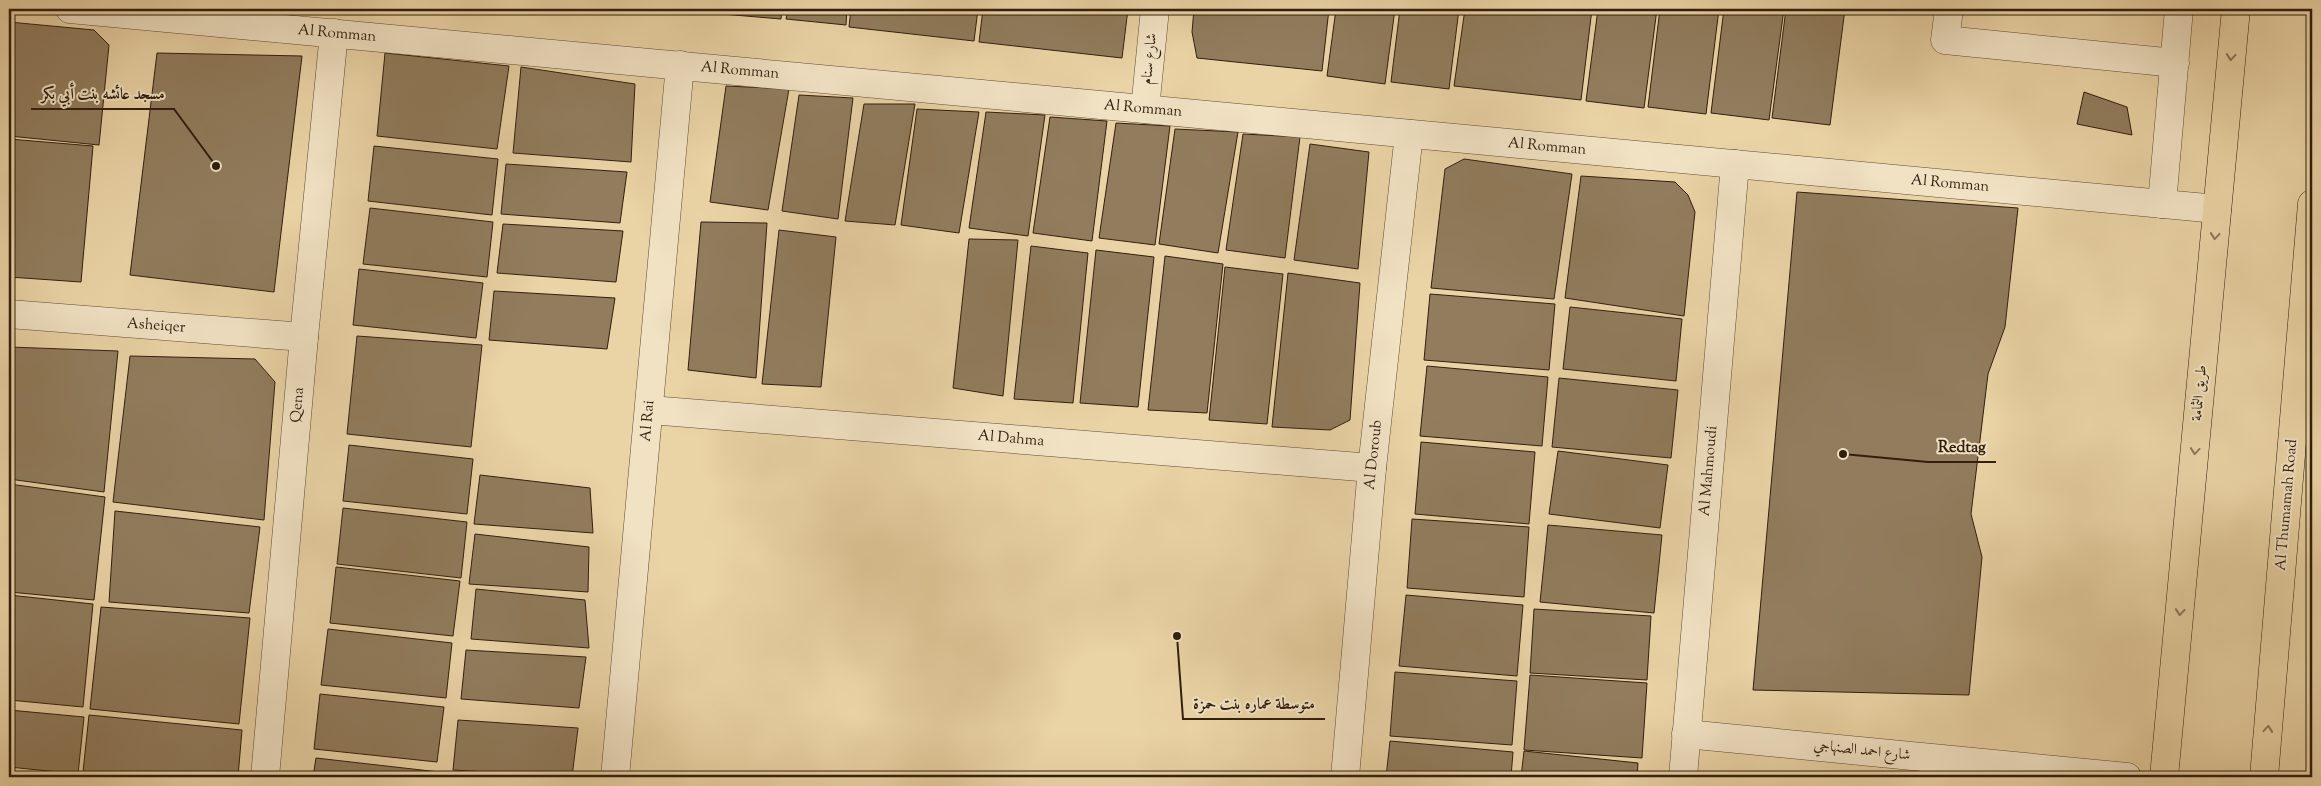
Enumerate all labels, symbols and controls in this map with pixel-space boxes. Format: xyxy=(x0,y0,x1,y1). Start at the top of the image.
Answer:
street label: Al Romman xyxy=(297,20,377,48)
street label: شارع سنام xyxy=(1137,32,1164,86)
one-way arrow xyxy=(2226,54,2237,62)
street label: Al Romman xyxy=(700,57,780,85)
callout: مسجد عائشه بنت أبي بكر xyxy=(31,78,174,109)
text: مسجد عائشه بنت أبي بكر xyxy=(39,82,165,107)
street label: Al Romman xyxy=(1103,95,1183,123)
street label: Al Romman xyxy=(1507,133,1587,161)
street label: Al Romman xyxy=(1910,170,1990,198)
one-way arrow xyxy=(2209,233,2220,241)
street label: Asheiqer xyxy=(126,313,186,339)
street label: طريق الثمامة xyxy=(2187,364,2213,422)
street label: Qena xyxy=(286,386,310,424)
street label: Al Rai xyxy=(636,399,660,443)
street label: Al Doroub xyxy=(1360,419,1388,491)
street label: Al Mahmoudi xyxy=(1695,425,1723,517)
street label: Al Dahma xyxy=(977,426,1045,452)
callout: Redtag xyxy=(1928,431,1996,462)
text: Redtag xyxy=(1938,437,1986,460)
street label: Al Thumamah Road xyxy=(2271,438,2303,572)
one-way arrow xyxy=(2190,447,2201,455)
one-way arrow xyxy=(2175,609,2186,617)
callout: متوسطة عماره بنت حمزة xyxy=(1183,688,1325,719)
text: متوسطة عماره بنت حمزة xyxy=(1193,694,1315,717)
one-way arrow xyxy=(2262,724,2273,732)
street label: شارع احمد الصنهاجي xyxy=(1813,735,1911,768)

